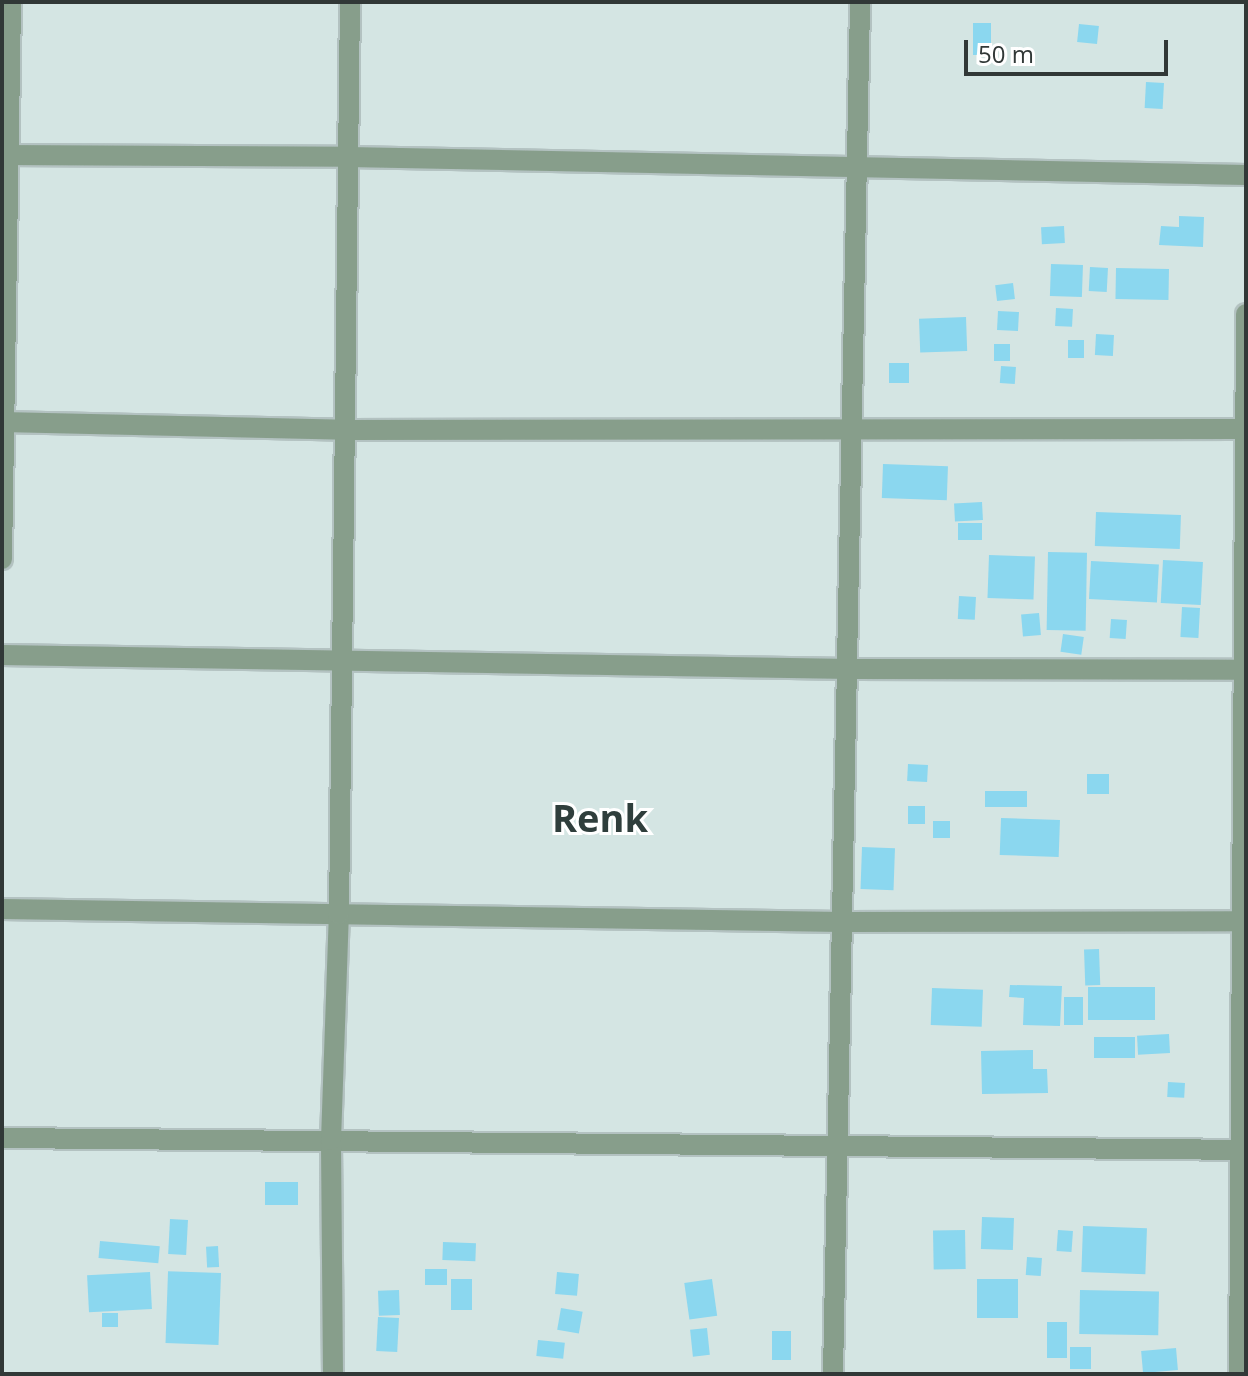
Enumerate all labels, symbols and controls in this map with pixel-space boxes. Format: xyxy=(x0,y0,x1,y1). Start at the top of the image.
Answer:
scale bar xyxy=(968,24,1172,74)
text: 50 m xyxy=(978,37,1034,70)
district label: Renk xyxy=(552,795,648,841)

